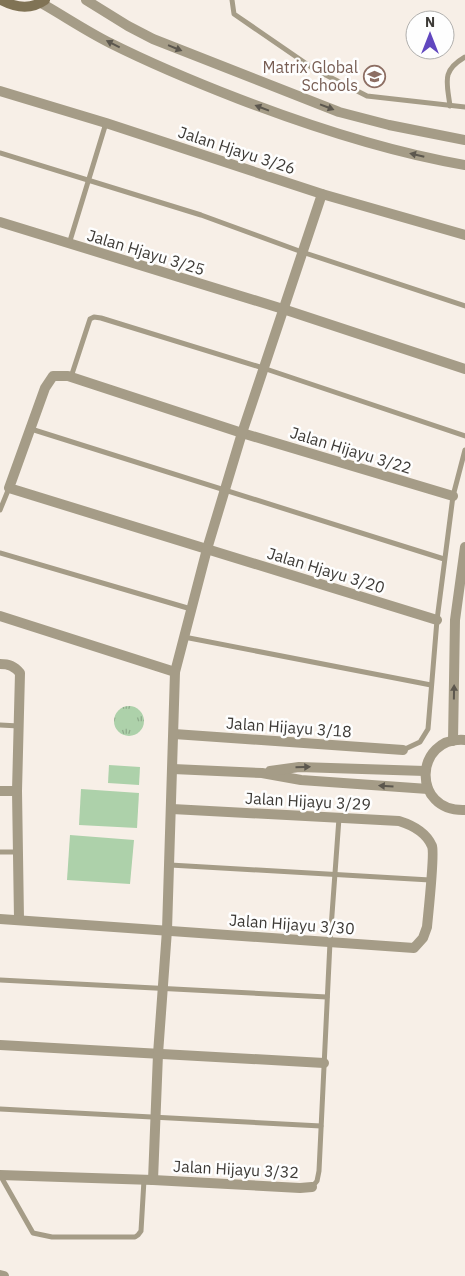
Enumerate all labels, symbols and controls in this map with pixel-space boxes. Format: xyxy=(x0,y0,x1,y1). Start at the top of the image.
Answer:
north arrow xyxy=(405,10,455,60)
text: N xyxy=(425,13,435,31)
one-way arrow xyxy=(105,40,120,48)
one-way arrow xyxy=(168,45,182,53)
place label: Matrix Global Schools xyxy=(262,57,358,95)
school or university icon: Matrix Global Schools xyxy=(362,64,386,88)
one-way arrow xyxy=(255,103,269,111)
one-way arrow xyxy=(319,104,334,111)
street label: Jalan Hjayu 3/26 xyxy=(176,122,298,178)
one-way arrow xyxy=(410,151,425,159)
street label: Jalan Hjayu 3/25 xyxy=(85,225,207,279)
street label: Jalan Hijayu 3/22 xyxy=(288,422,414,478)
street label: Jalan Hjayu 3/20 xyxy=(265,543,387,597)
one-way arrow xyxy=(450,684,458,700)
street label: Jalan Hijayu 3/18 xyxy=(225,713,353,741)
one-way arrow xyxy=(295,763,311,771)
one-way arrow xyxy=(378,782,394,790)
street label: Jalan Hijayu 3/29 xyxy=(245,788,371,814)
street label: Jalan Hijayu 3/30 xyxy=(228,910,356,938)
street label: Jalan Hijayu 3/32 xyxy=(173,1156,299,1182)

